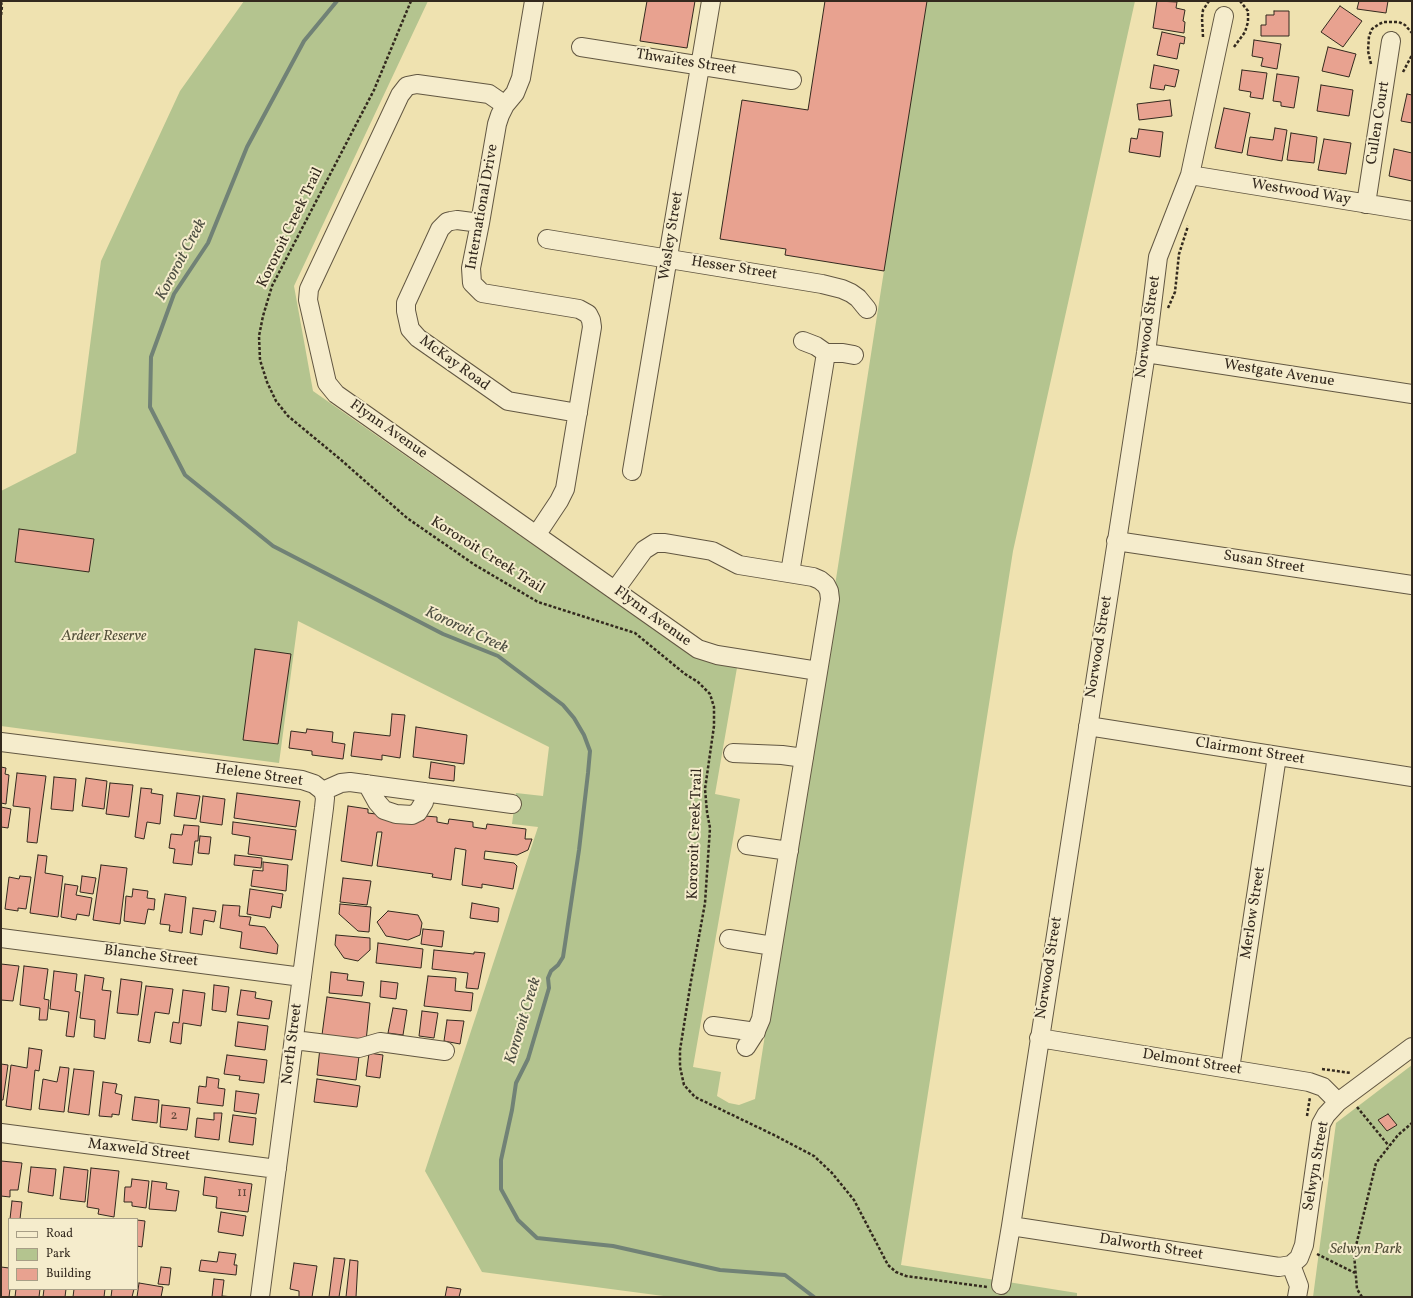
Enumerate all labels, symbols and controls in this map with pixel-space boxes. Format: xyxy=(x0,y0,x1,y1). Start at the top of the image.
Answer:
street label: Thwaites Street xyxy=(635,46,737,80)
street label: Cullen Court xyxy=(1364,80,1394,166)
street label: International Drive xyxy=(463,143,503,271)
street label: Kororoit Creek Trail xyxy=(254,165,328,291)
street label: Westwood Way xyxy=(1250,176,1352,210)
street label: Wasley Street xyxy=(656,190,688,282)
water label: Kororoit Creek xyxy=(153,216,211,304)
street label: Hesser Street xyxy=(690,253,778,285)
street label: Norwood Street xyxy=(1133,274,1165,380)
street label: McKay Road xyxy=(415,332,493,396)
street label: Westgate Avenue xyxy=(1222,356,1336,392)
street label: Flynn Avenue xyxy=(346,397,430,463)
street label: Kororoit Creek Trail xyxy=(427,514,547,598)
street label: Susan Street xyxy=(1222,548,1306,578)
street label: Flynn Avenue xyxy=(610,583,694,651)
street label: Norwood Street xyxy=(1083,594,1117,700)
water label: Kororoit Creek xyxy=(421,603,511,659)
park label: Ardeer Reserve xyxy=(61,628,147,646)
street label: Clairmont Street xyxy=(1194,734,1306,770)
street label: Helene Street xyxy=(214,761,304,791)
street label: Kororoit Creek Trail xyxy=(685,768,707,900)
street label: Merlow Street xyxy=(1238,866,1270,960)
street label: Norwood Street xyxy=(1033,915,1067,1021)
street label: Blanche Street xyxy=(103,942,199,972)
water label: Kororoit Creek xyxy=(502,975,546,1067)
street label: North Street xyxy=(279,1002,307,1086)
street label: Delmont Street xyxy=(1141,1046,1243,1080)
house number: 2 xyxy=(171,1109,177,1125)
street label: Selwyn Street xyxy=(1300,1120,1334,1212)
street label: Maxweld Street xyxy=(87,1136,191,1166)
house number: 11 xyxy=(237,1186,247,1202)
legend xyxy=(8,1218,138,1290)
text: Road xyxy=(46,1226,73,1242)
street label: Dalworth Street xyxy=(1098,1231,1204,1265)
park label: Selwyn Park xyxy=(1330,1241,1402,1259)
text: Park xyxy=(46,1246,71,1262)
text: Building xyxy=(46,1266,91,1282)

